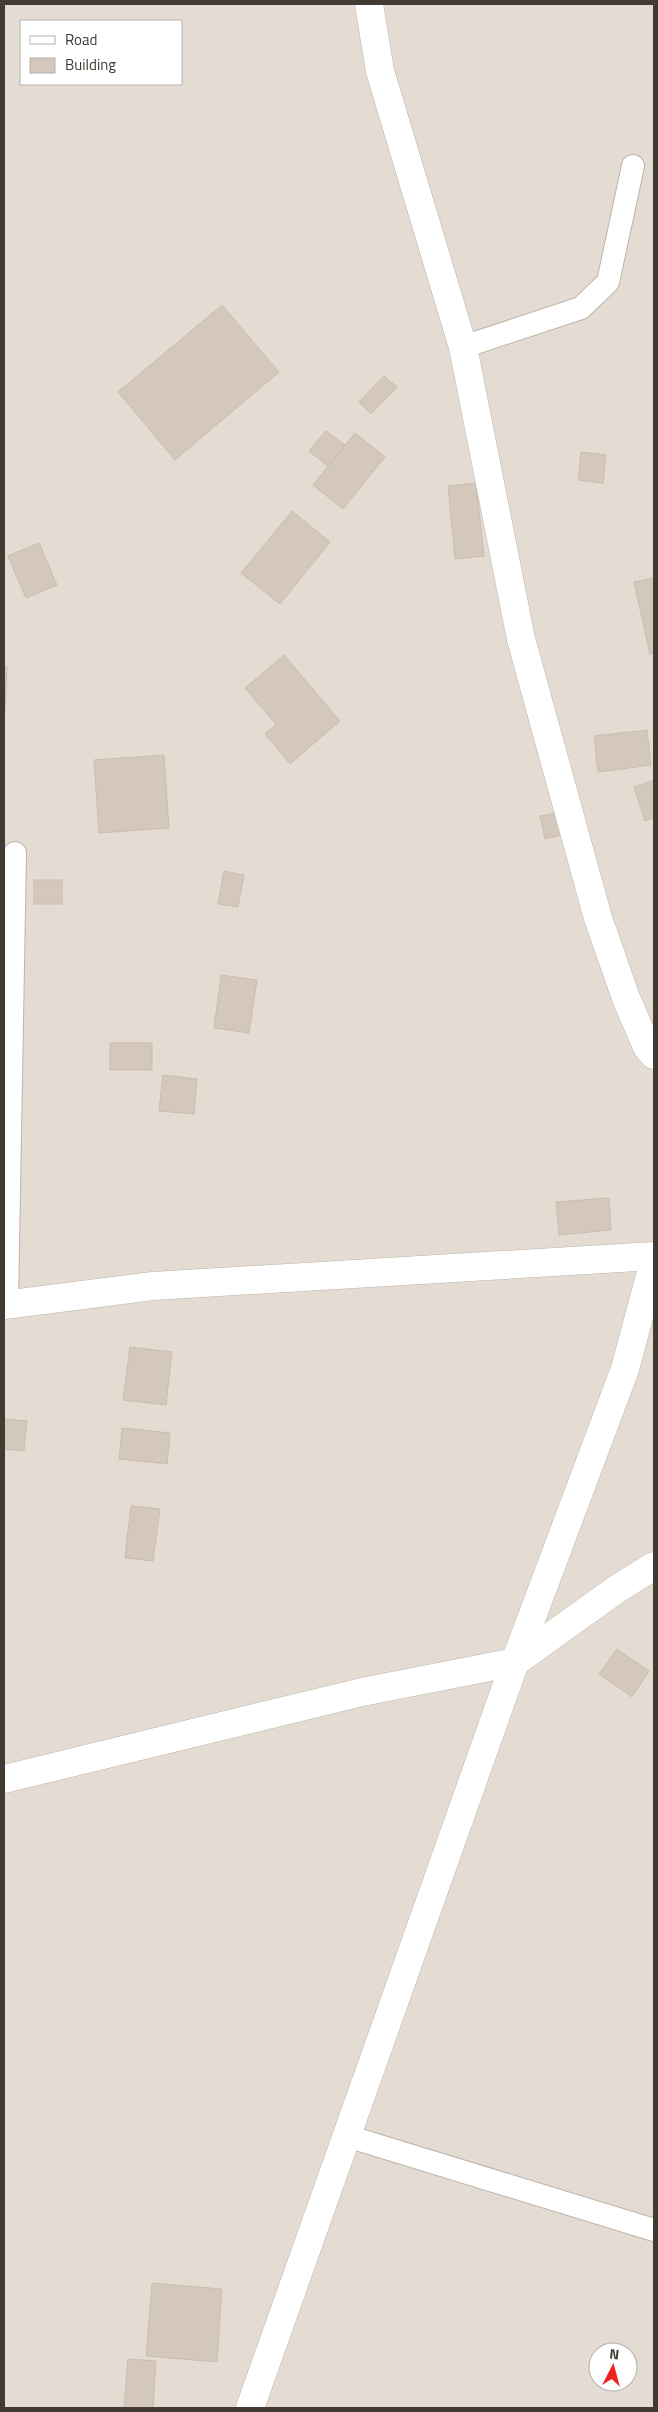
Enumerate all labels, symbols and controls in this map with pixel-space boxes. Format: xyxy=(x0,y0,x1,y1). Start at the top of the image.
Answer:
legend xyxy=(20,20,182,85)
text: Road xyxy=(65,28,97,51)
text: Building xyxy=(65,53,116,76)
north arrow xyxy=(588,2342,638,2392)
text: N xyxy=(608,2343,620,2365)

